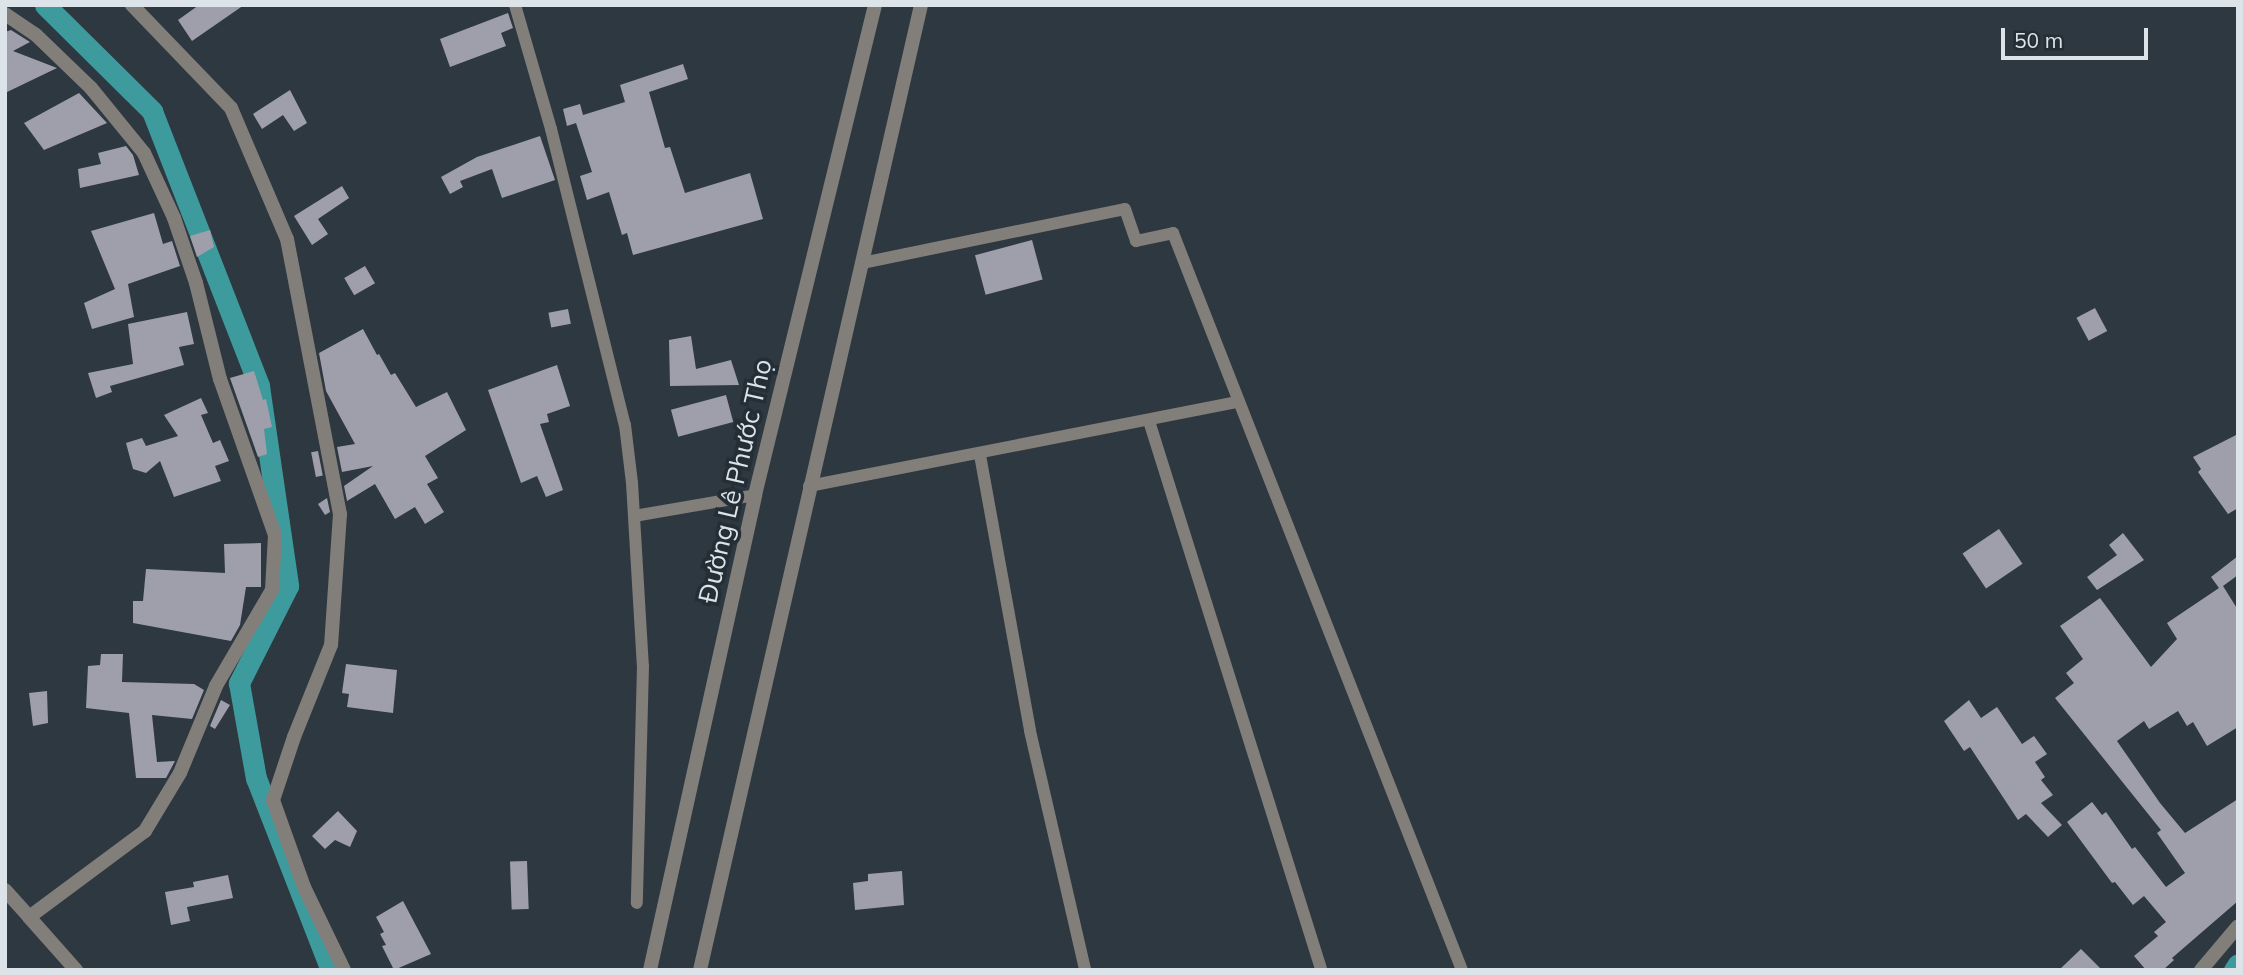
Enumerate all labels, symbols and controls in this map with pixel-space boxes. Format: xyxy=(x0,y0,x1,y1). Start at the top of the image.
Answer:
scale bar xyxy=(2005,14,2152,58)
text: 50 m xyxy=(2014,27,2063,53)
street label: Đường Lê Phước Thọ xyxy=(692,356,778,606)

